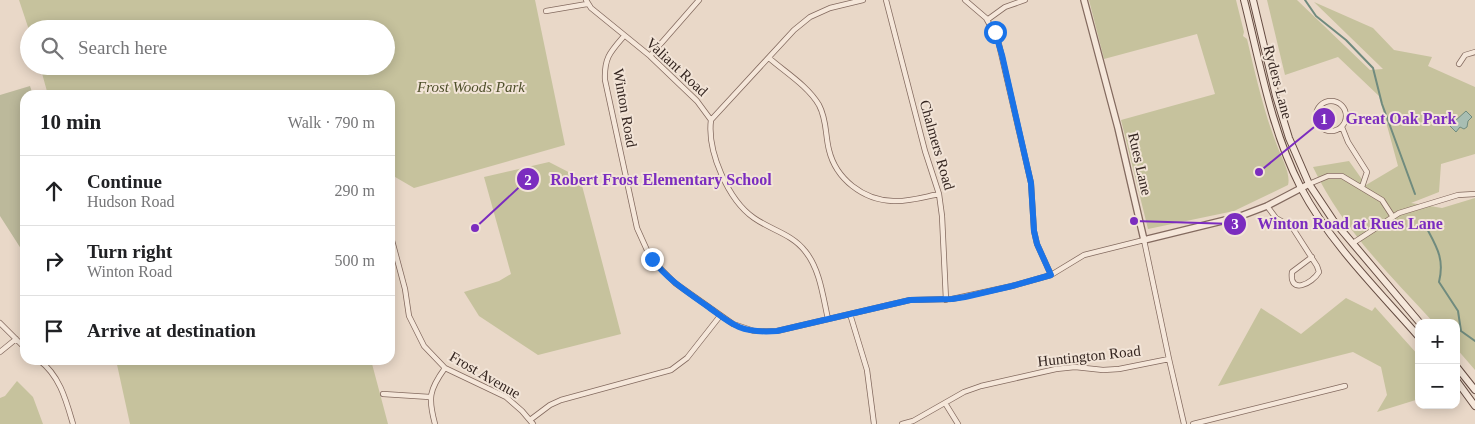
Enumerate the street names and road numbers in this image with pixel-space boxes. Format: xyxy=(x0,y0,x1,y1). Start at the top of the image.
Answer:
street label: Valiant Road xyxy=(643,35,711,100)
street label: Ryders Lane xyxy=(1260,43,1296,121)
street label: Winton Road xyxy=(610,67,640,149)
street label: Chalmers Road xyxy=(917,98,958,192)
street label: Rues Lane xyxy=(1125,131,1155,197)
street label: Huntington Road xyxy=(1037,343,1142,369)
street label: Frost Avenue xyxy=(447,348,524,402)

